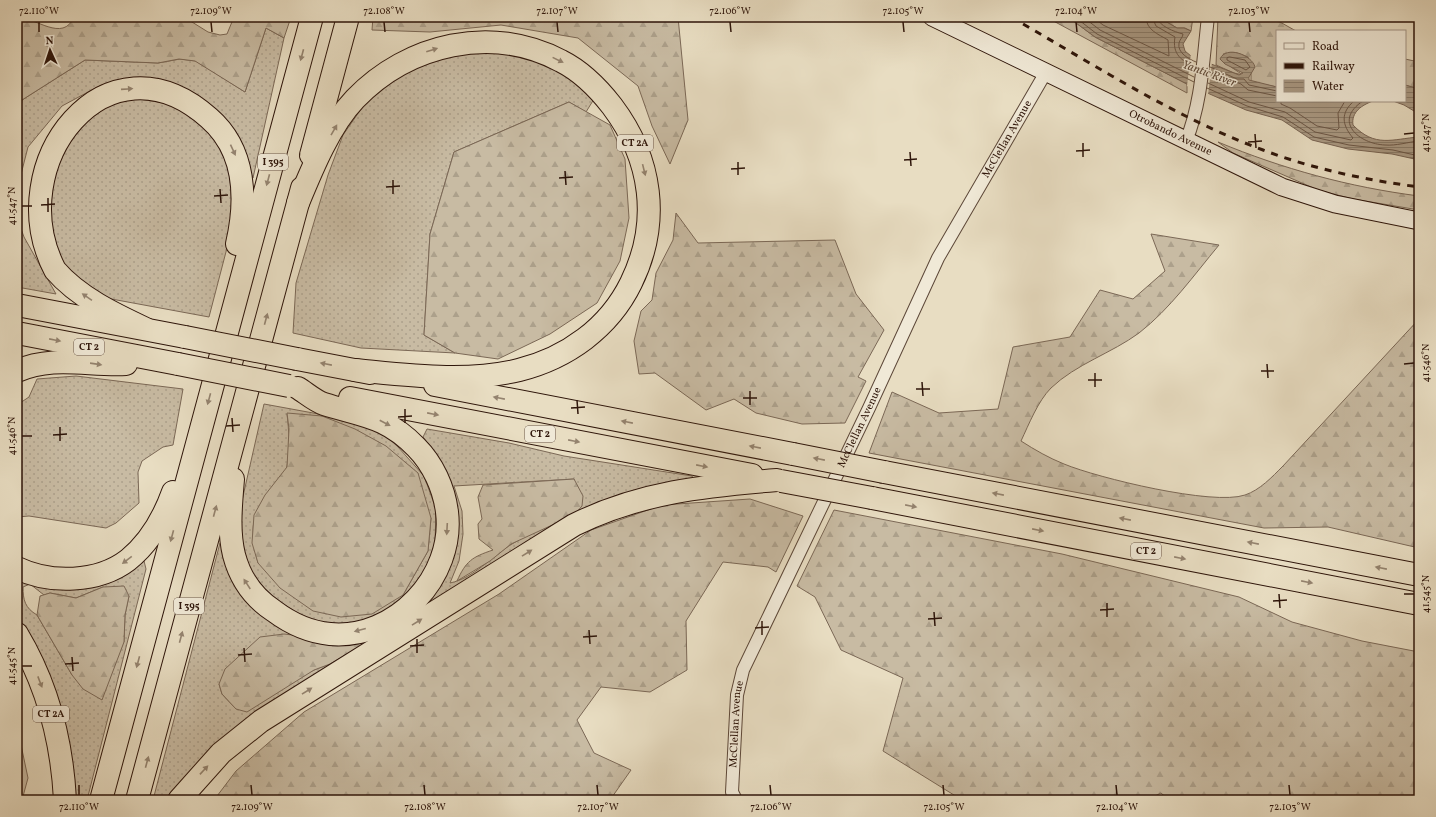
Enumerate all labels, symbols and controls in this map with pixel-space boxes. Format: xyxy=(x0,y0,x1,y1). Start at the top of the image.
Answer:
text: 72.110°W xyxy=(19,4,59,18)
text: 72.109°W xyxy=(190,4,232,18)
text: 72.108°W xyxy=(363,4,405,18)
text: 72.107°W xyxy=(536,4,578,18)
text: 72.106°W xyxy=(709,4,751,18)
text: 72.105°W xyxy=(882,4,924,18)
text: 72.104°W xyxy=(1055,4,1097,18)
text: 72.103°W xyxy=(1228,4,1270,18)
north arrow xyxy=(30,30,70,70)
legend xyxy=(1276,30,1406,102)
text: N xyxy=(45,34,54,49)
text: Road xyxy=(1312,39,1339,55)
one-way arrow xyxy=(426,47,438,53)
one-way arrow xyxy=(299,49,305,61)
one-way arrow xyxy=(552,57,564,63)
water label: Yantic River xyxy=(1180,57,1239,91)
text: Railway xyxy=(1312,59,1355,75)
text: Water xyxy=(1312,79,1344,95)
one-way arrow xyxy=(121,86,133,93)
street label: McClellan Avenue xyxy=(979,98,1035,181)
street label: Otrobando Avenue xyxy=(1126,106,1214,159)
text: 41.547°N xyxy=(1419,113,1433,152)
one-way arrow xyxy=(330,124,337,136)
road number: CT 2A xyxy=(617,135,653,151)
one-way arrow xyxy=(230,145,236,156)
road number: I 395 xyxy=(258,154,288,170)
one-way arrow xyxy=(642,164,648,176)
one-way arrow xyxy=(265,174,271,186)
text: 41.547°N xyxy=(5,186,19,225)
one-way arrow xyxy=(82,293,92,301)
one-way arrow xyxy=(263,313,269,325)
one-way arrow xyxy=(49,338,61,344)
road number: CT 2 xyxy=(74,339,104,355)
text: 41.546°N xyxy=(1419,343,1433,382)
one-way arrow xyxy=(90,361,102,367)
one-way arrow xyxy=(319,361,332,367)
street label: McClellan Avenue xyxy=(834,385,885,470)
one-way arrow xyxy=(206,393,212,405)
one-way arrow xyxy=(493,394,505,400)
one-way arrow xyxy=(427,411,439,417)
text: 41.546°N xyxy=(5,416,19,455)
one-way arrow xyxy=(621,419,633,425)
one-way arrow xyxy=(379,420,391,427)
road number: CT 2 xyxy=(525,426,555,442)
one-way arrow xyxy=(568,438,580,444)
one-way arrow xyxy=(749,444,761,450)
one-way arrow xyxy=(812,456,825,462)
one-way arrow xyxy=(696,463,708,469)
one-way arrow xyxy=(992,491,1004,497)
one-way arrow xyxy=(904,503,917,509)
one-way arrow xyxy=(212,505,218,518)
one-way arrow xyxy=(1119,515,1132,521)
one-way arrow xyxy=(444,523,451,536)
one-way arrow xyxy=(1032,528,1044,534)
one-way arrow xyxy=(169,530,175,543)
one-way arrow xyxy=(1247,540,1259,546)
road number: CT 2 xyxy=(1131,543,1161,559)
one-way arrow xyxy=(522,549,532,557)
one-way arrow xyxy=(1173,555,1186,561)
one-way arrow xyxy=(121,556,132,564)
one-way arrow xyxy=(1375,565,1387,571)
text: 41.545°N xyxy=(1419,574,1433,613)
one-way arrow xyxy=(243,578,251,589)
one-way arrow xyxy=(1301,580,1313,586)
road number: I 395 xyxy=(174,598,204,614)
one-way arrow xyxy=(412,618,422,626)
one-way arrow xyxy=(353,628,366,634)
one-way arrow xyxy=(178,631,184,643)
text: 41.545°N xyxy=(5,646,19,685)
one-way arrow xyxy=(135,656,141,668)
one-way arrow xyxy=(38,676,44,688)
street label: McClellan Avenue xyxy=(726,679,748,768)
one-way arrow xyxy=(302,687,312,695)
road number: CT 2A xyxy=(33,706,69,722)
one-way arrow xyxy=(144,756,150,768)
one-way arrow xyxy=(199,766,208,775)
text: 72.110°W xyxy=(59,800,99,814)
text: 72.109°W xyxy=(231,800,273,814)
text: 72.108°W xyxy=(404,800,446,814)
text: 72.107°W xyxy=(577,800,619,814)
text: 72.106°W xyxy=(750,800,792,814)
text: 72.105°W xyxy=(923,800,965,814)
text: 72.104°W xyxy=(1096,800,1138,814)
text: 72.103°W xyxy=(1269,800,1311,814)

